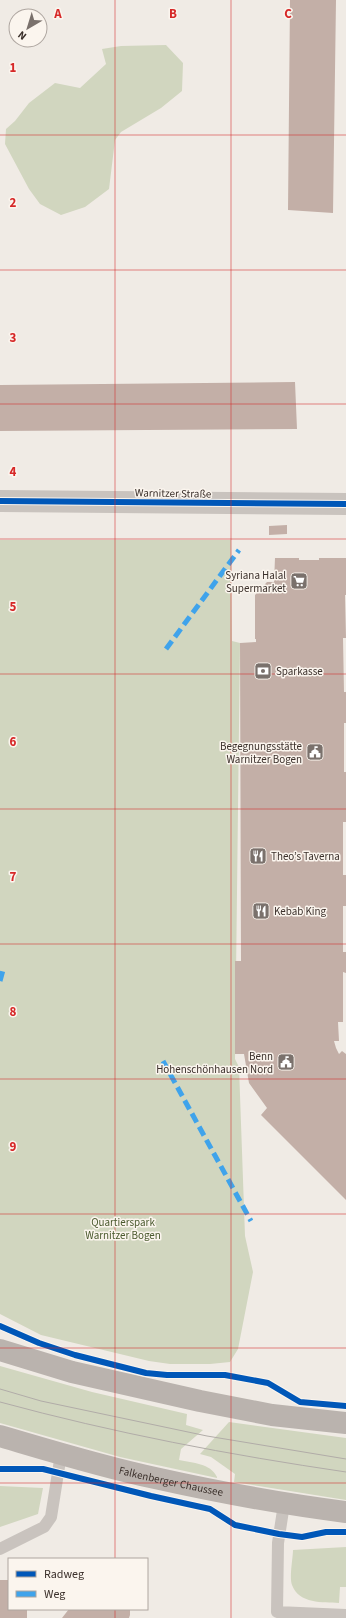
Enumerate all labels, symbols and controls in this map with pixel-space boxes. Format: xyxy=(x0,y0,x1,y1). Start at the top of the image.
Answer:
text: A xyxy=(53,5,62,23)
text: B xyxy=(169,5,177,23)
text: C xyxy=(284,5,292,23)
north arrow xyxy=(8,8,48,48)
text: N xyxy=(15,27,30,44)
text: 1 xyxy=(10,59,17,77)
text: 2 xyxy=(10,194,17,212)
text: 3 xyxy=(10,329,17,347)
text: 4 xyxy=(10,463,17,481)
street label: Warnitzer Straße xyxy=(135,485,212,502)
place label: Syriana Halal Supermarket xyxy=(225,568,286,596)
supermarket icon: Syriana Halal Supermarket xyxy=(289,571,309,591)
text: 5 xyxy=(10,598,17,616)
bank icon: Sparkasse xyxy=(253,661,273,681)
place label: Sparkasse xyxy=(276,664,323,679)
text: 6 xyxy=(10,733,17,751)
place label: Begegnungsstätte Warnitzer Bogen xyxy=(220,739,303,767)
public building icon: Begegnungsstätte Warnitzer Bogen xyxy=(305,742,325,762)
restaurant icon: Theo’s Taverna xyxy=(248,846,268,866)
place label: Theo’s Taverna xyxy=(271,849,340,864)
text: 7 xyxy=(10,868,17,886)
restaurant icon: Kebab King xyxy=(251,901,271,921)
place label: Kebab King xyxy=(274,904,327,919)
text: 8 xyxy=(10,1003,17,1021)
place label: Benn Hohenschönhausen Nord xyxy=(156,1049,273,1077)
public building icon: Benn Hohenschönhausen Nord xyxy=(276,1052,296,1072)
text: 9 xyxy=(10,1138,17,1156)
park label: Quartierspark Warnitzer Bogen xyxy=(85,1215,161,1243)
street label: Falkenberger Chaussee xyxy=(117,1463,225,1500)
legend xyxy=(8,1558,148,1610)
text: Radweg xyxy=(44,1566,84,1583)
text: Weg xyxy=(44,1586,65,1603)

